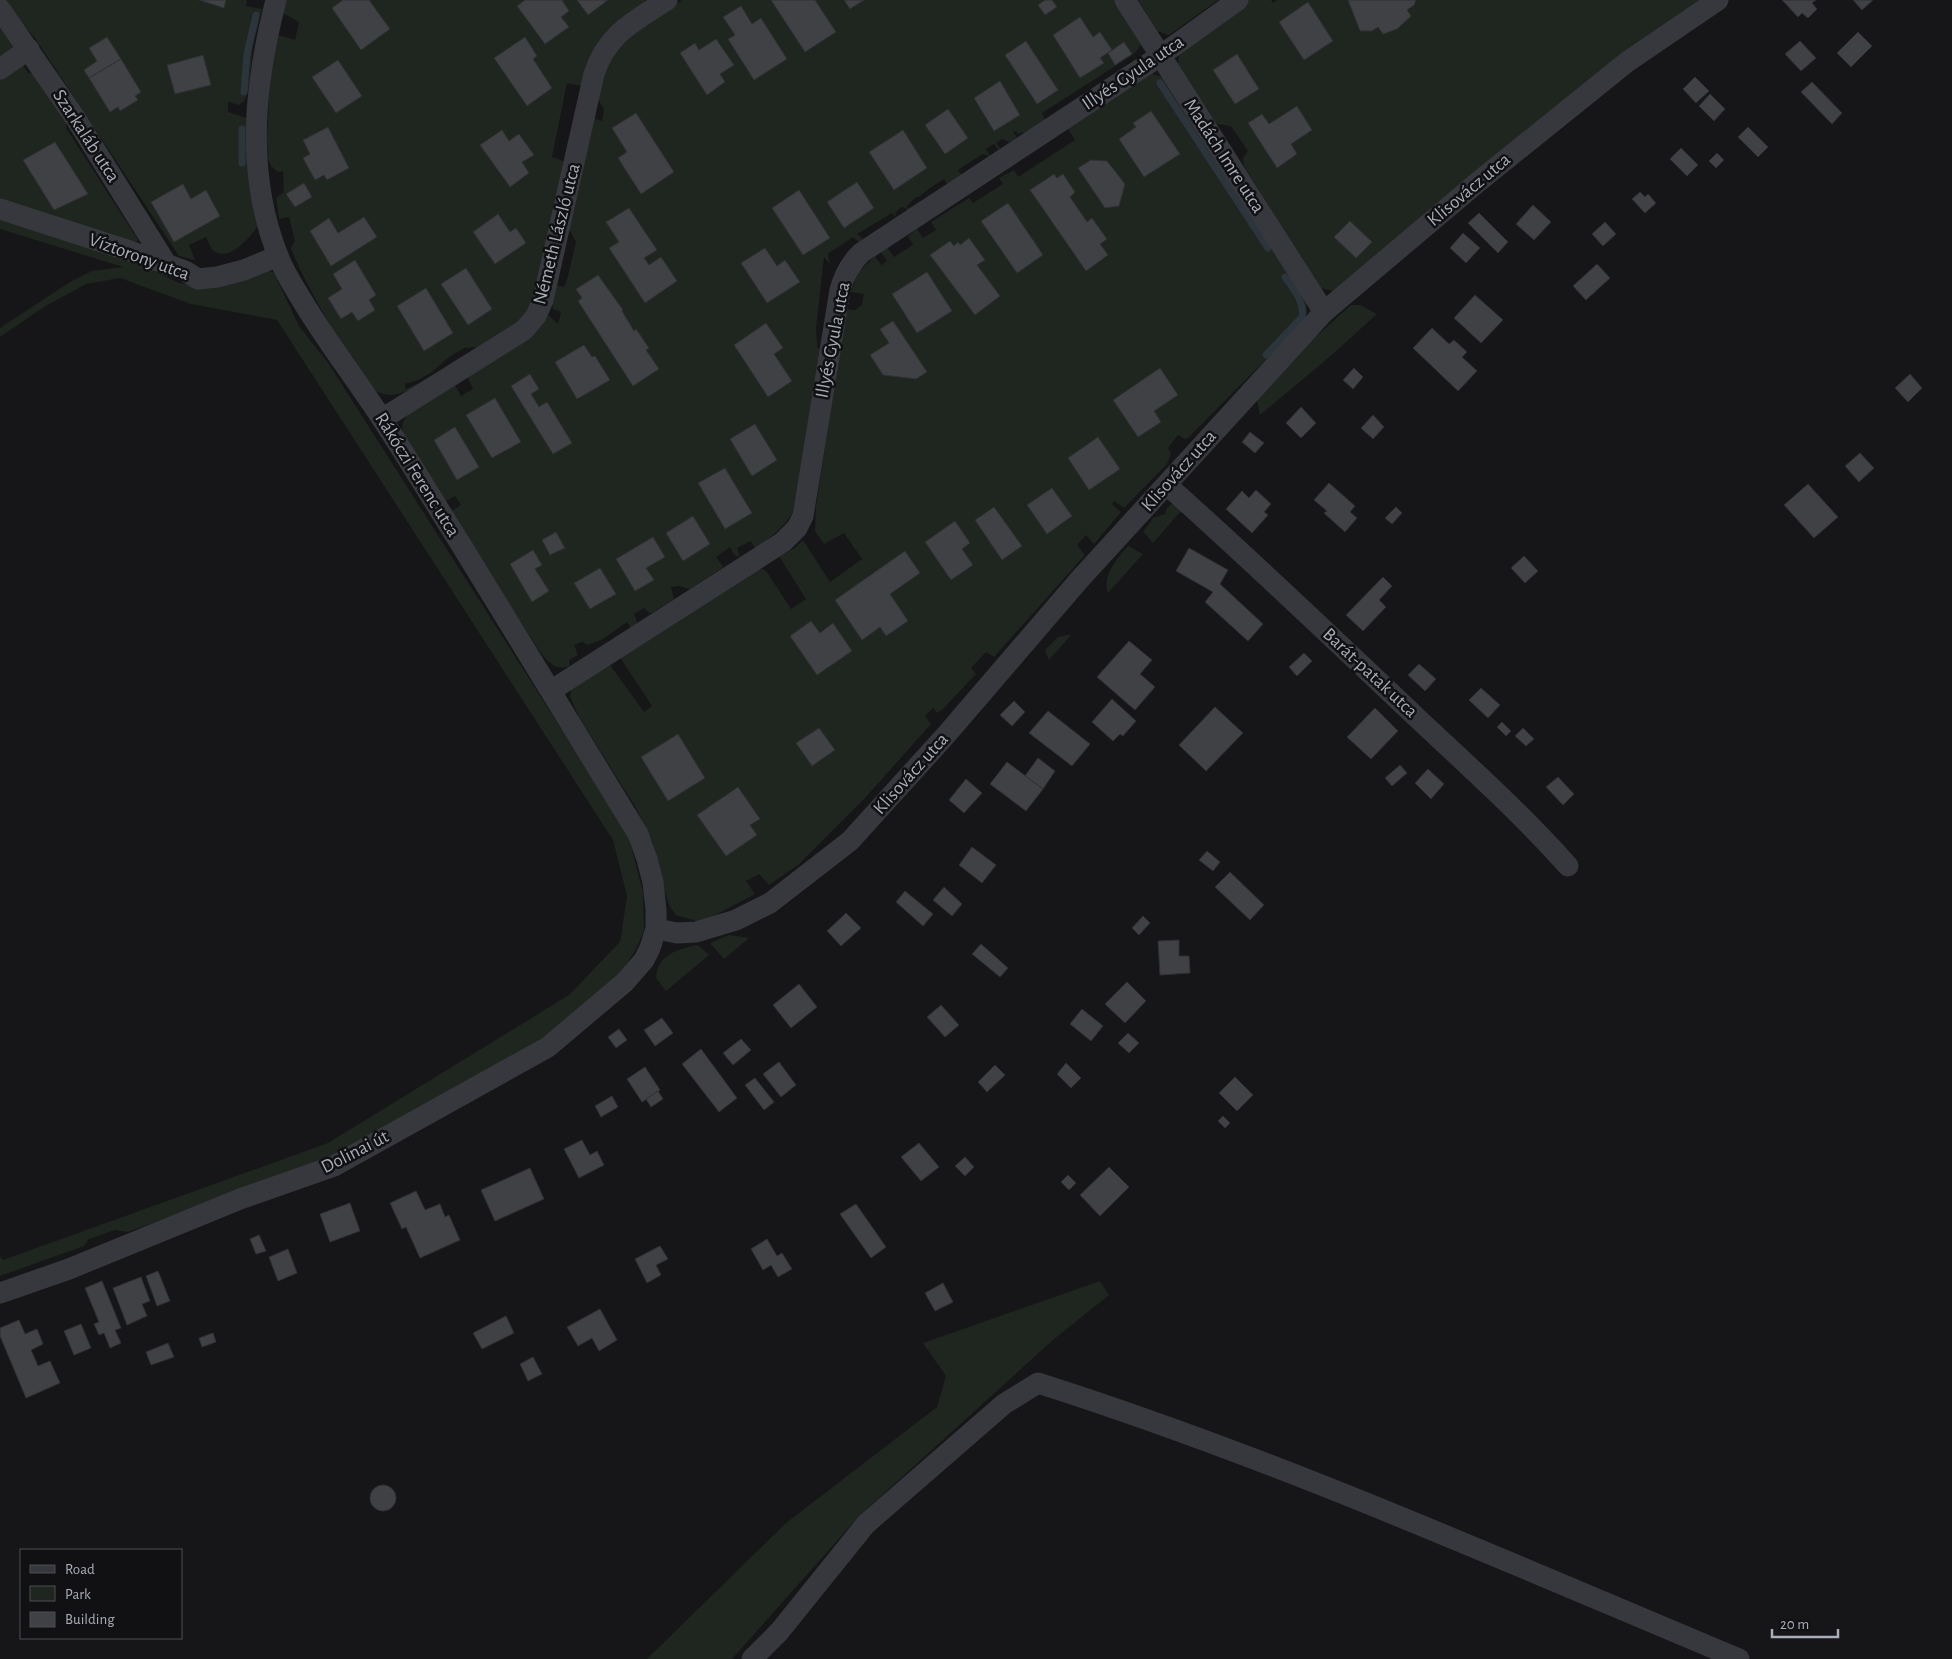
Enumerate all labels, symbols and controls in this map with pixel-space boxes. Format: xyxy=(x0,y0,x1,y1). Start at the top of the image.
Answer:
street label: Illyés Gyula utca xyxy=(1079,32,1187,114)
street label: Szarkaláb utca xyxy=(49,86,123,186)
street label: Madách Imre utca xyxy=(1180,96,1268,217)
street label: Klisovácz utca xyxy=(1424,150,1514,230)
street label: Németh László utca xyxy=(530,161,584,306)
street label: Víztorony utca xyxy=(86,230,192,284)
street label: Illyés Gyula utca xyxy=(812,280,854,400)
street label: Rákóczi Ferenc utca xyxy=(371,410,463,541)
street label: Klisovácz utca xyxy=(1138,427,1220,515)
street label: Barát-patak utca xyxy=(1319,625,1421,722)
street label: Klisovácz utca xyxy=(870,730,952,818)
street label: Dolinai út xyxy=(318,1127,392,1177)
legend xyxy=(20,1549,182,1639)
text: Road xyxy=(65,1562,95,1577)
text: Park xyxy=(65,1587,91,1602)
scale bar xyxy=(1772,1606,1838,1638)
text: Building xyxy=(65,1612,115,1627)
text: 20 m xyxy=(1780,1617,1809,1632)

